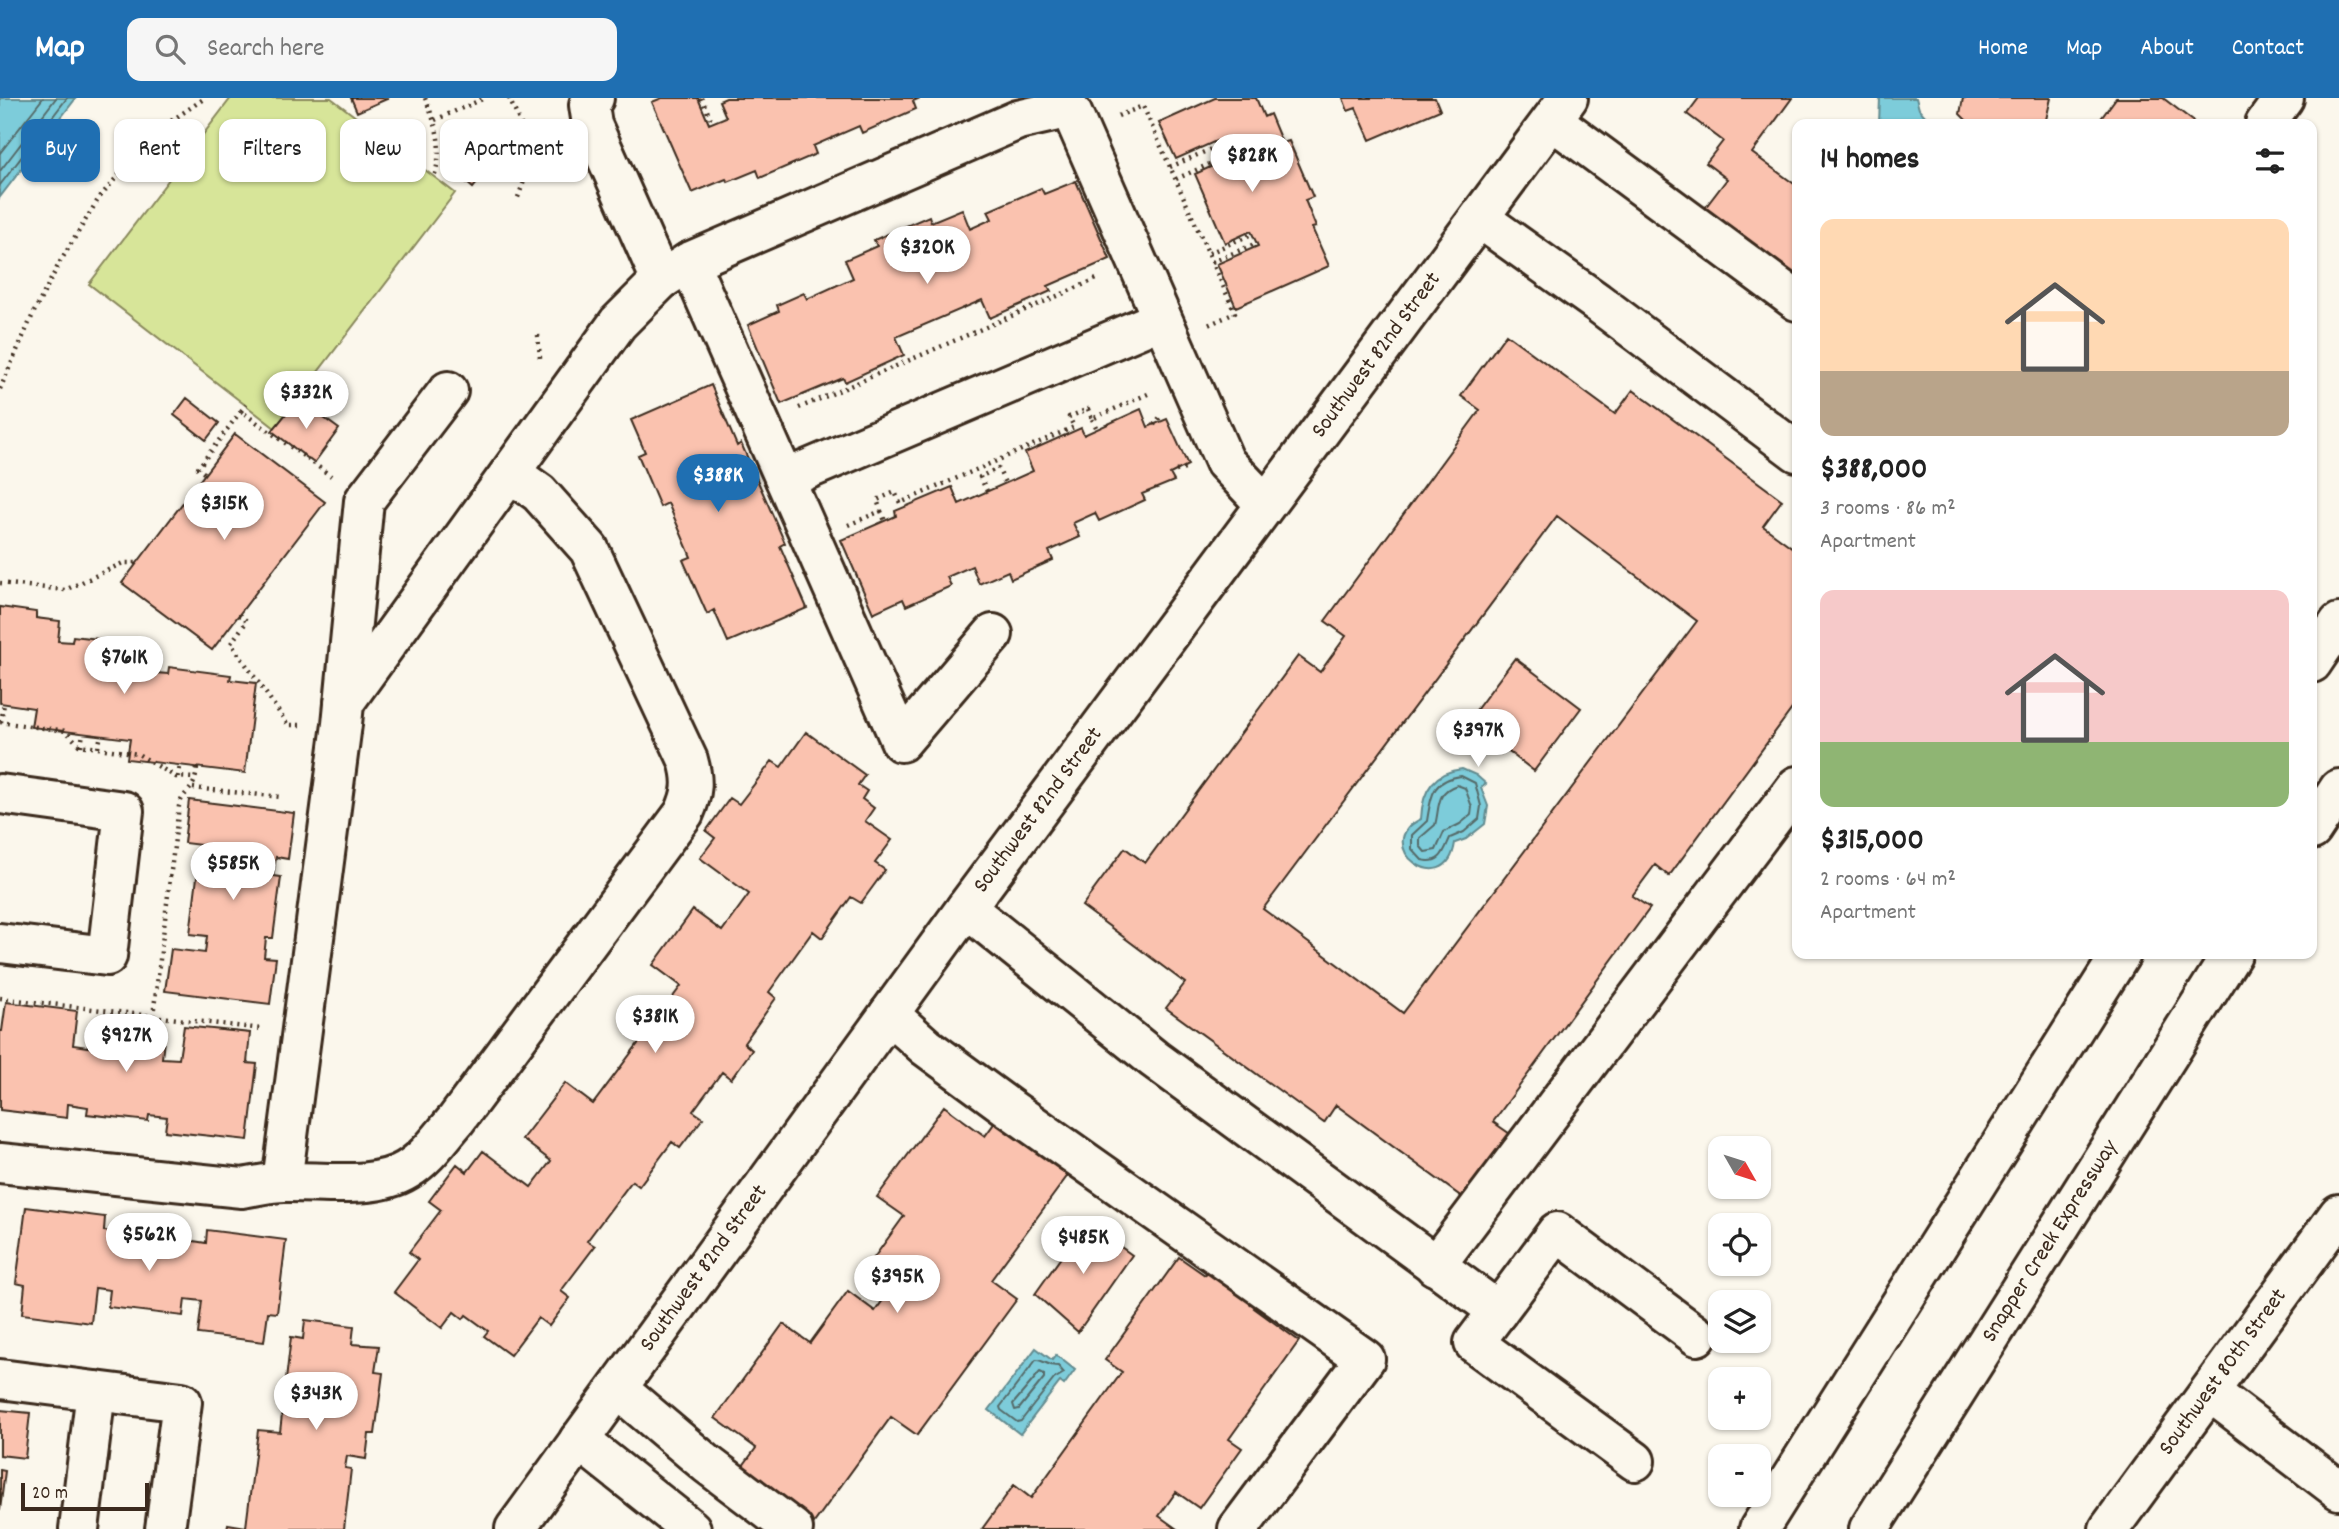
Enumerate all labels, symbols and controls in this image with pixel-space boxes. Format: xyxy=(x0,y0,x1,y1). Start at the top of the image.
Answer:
search box xyxy=(127,18,617,81)
text: Map xyxy=(35,26,85,73)
icon: search xyxy=(151,30,189,68)
text: Search here xyxy=(207,31,325,68)
text: Home xyxy=(1978,32,2028,66)
text: Map xyxy=(2066,32,2102,66)
text: About xyxy=(2140,32,2194,66)
text: Contact xyxy=(2232,32,2304,66)
chip: Buy xyxy=(21,119,100,182)
chip: Rent xyxy=(114,119,205,182)
chip: Filters xyxy=(219,119,326,182)
chip: New xyxy=(340,119,426,182)
chip: Apartment xyxy=(440,119,588,182)
pin: $828K xyxy=(1203,134,1301,194)
text: $828K xyxy=(1227,140,1277,173)
text: 14 homes xyxy=(1820,140,1919,183)
icon: filters xyxy=(2251,142,2289,180)
pin: $320K xyxy=(878,226,976,286)
text: $320K xyxy=(899,232,955,265)
icon: home xyxy=(1992,264,2118,390)
street label: Southwest 82nd Street xyxy=(1304,265,1450,445)
pin: $332K xyxy=(257,372,355,431)
text: $332K xyxy=(280,377,332,410)
text: $388,000 xyxy=(1820,450,1927,493)
pin: $388K xyxy=(669,454,767,514)
text: $388K xyxy=(693,460,743,493)
pin: $315K xyxy=(175,482,273,542)
text: $315K xyxy=(200,488,248,521)
text: 3 rooms · 86 m² xyxy=(1820,493,1956,526)
text: Apartment xyxy=(1820,526,1916,559)
icon: home xyxy=(1992,635,2118,761)
pin: $761K xyxy=(75,636,173,696)
text: $761K xyxy=(100,642,148,675)
pin: $397K xyxy=(1429,710,1527,769)
text: $397K xyxy=(1452,715,1504,748)
street label: Southwest 82nd Street xyxy=(966,720,1111,900)
text: $315,000 xyxy=(1820,821,1924,864)
pin: $585K xyxy=(184,842,282,902)
text: $585K xyxy=(207,848,259,881)
text: 2 rooms · 64 m² xyxy=(1820,864,1956,897)
text: Apartment xyxy=(1820,897,1916,930)
pin: $381K xyxy=(606,996,704,1055)
text: $381K xyxy=(632,1001,678,1034)
pin: $927K xyxy=(77,1014,175,1074)
text: $927K xyxy=(100,1020,152,1053)
street label: Snapper Creek Expressway xyxy=(1974,1133,2127,1349)
north arrow xyxy=(1708,1136,1771,1199)
map controls xyxy=(1708,1136,1771,1507)
street label: Southwest 82nd Street xyxy=(632,1178,776,1359)
button: locate xyxy=(1708,1213,1771,1276)
pin: $562K xyxy=(100,1214,198,1273)
pin: $485K xyxy=(1034,1216,1132,1276)
text: $562K xyxy=(122,1219,176,1252)
text: $485K xyxy=(1057,1222,1109,1255)
pin: $395K xyxy=(848,1256,946,1315)
text: $395K xyxy=(870,1261,924,1294)
street label: Southwest 80th Street xyxy=(2151,1282,2296,1463)
button: layers xyxy=(1708,1290,1771,1353)
button: + xyxy=(1708,1367,1771,1430)
pin: $343K xyxy=(267,1372,365,1432)
text: $343K xyxy=(290,1378,342,1411)
button: − xyxy=(1708,1444,1771,1507)
scale bar xyxy=(21,1480,149,1512)
text: 20 m xyxy=(32,1481,68,1508)

